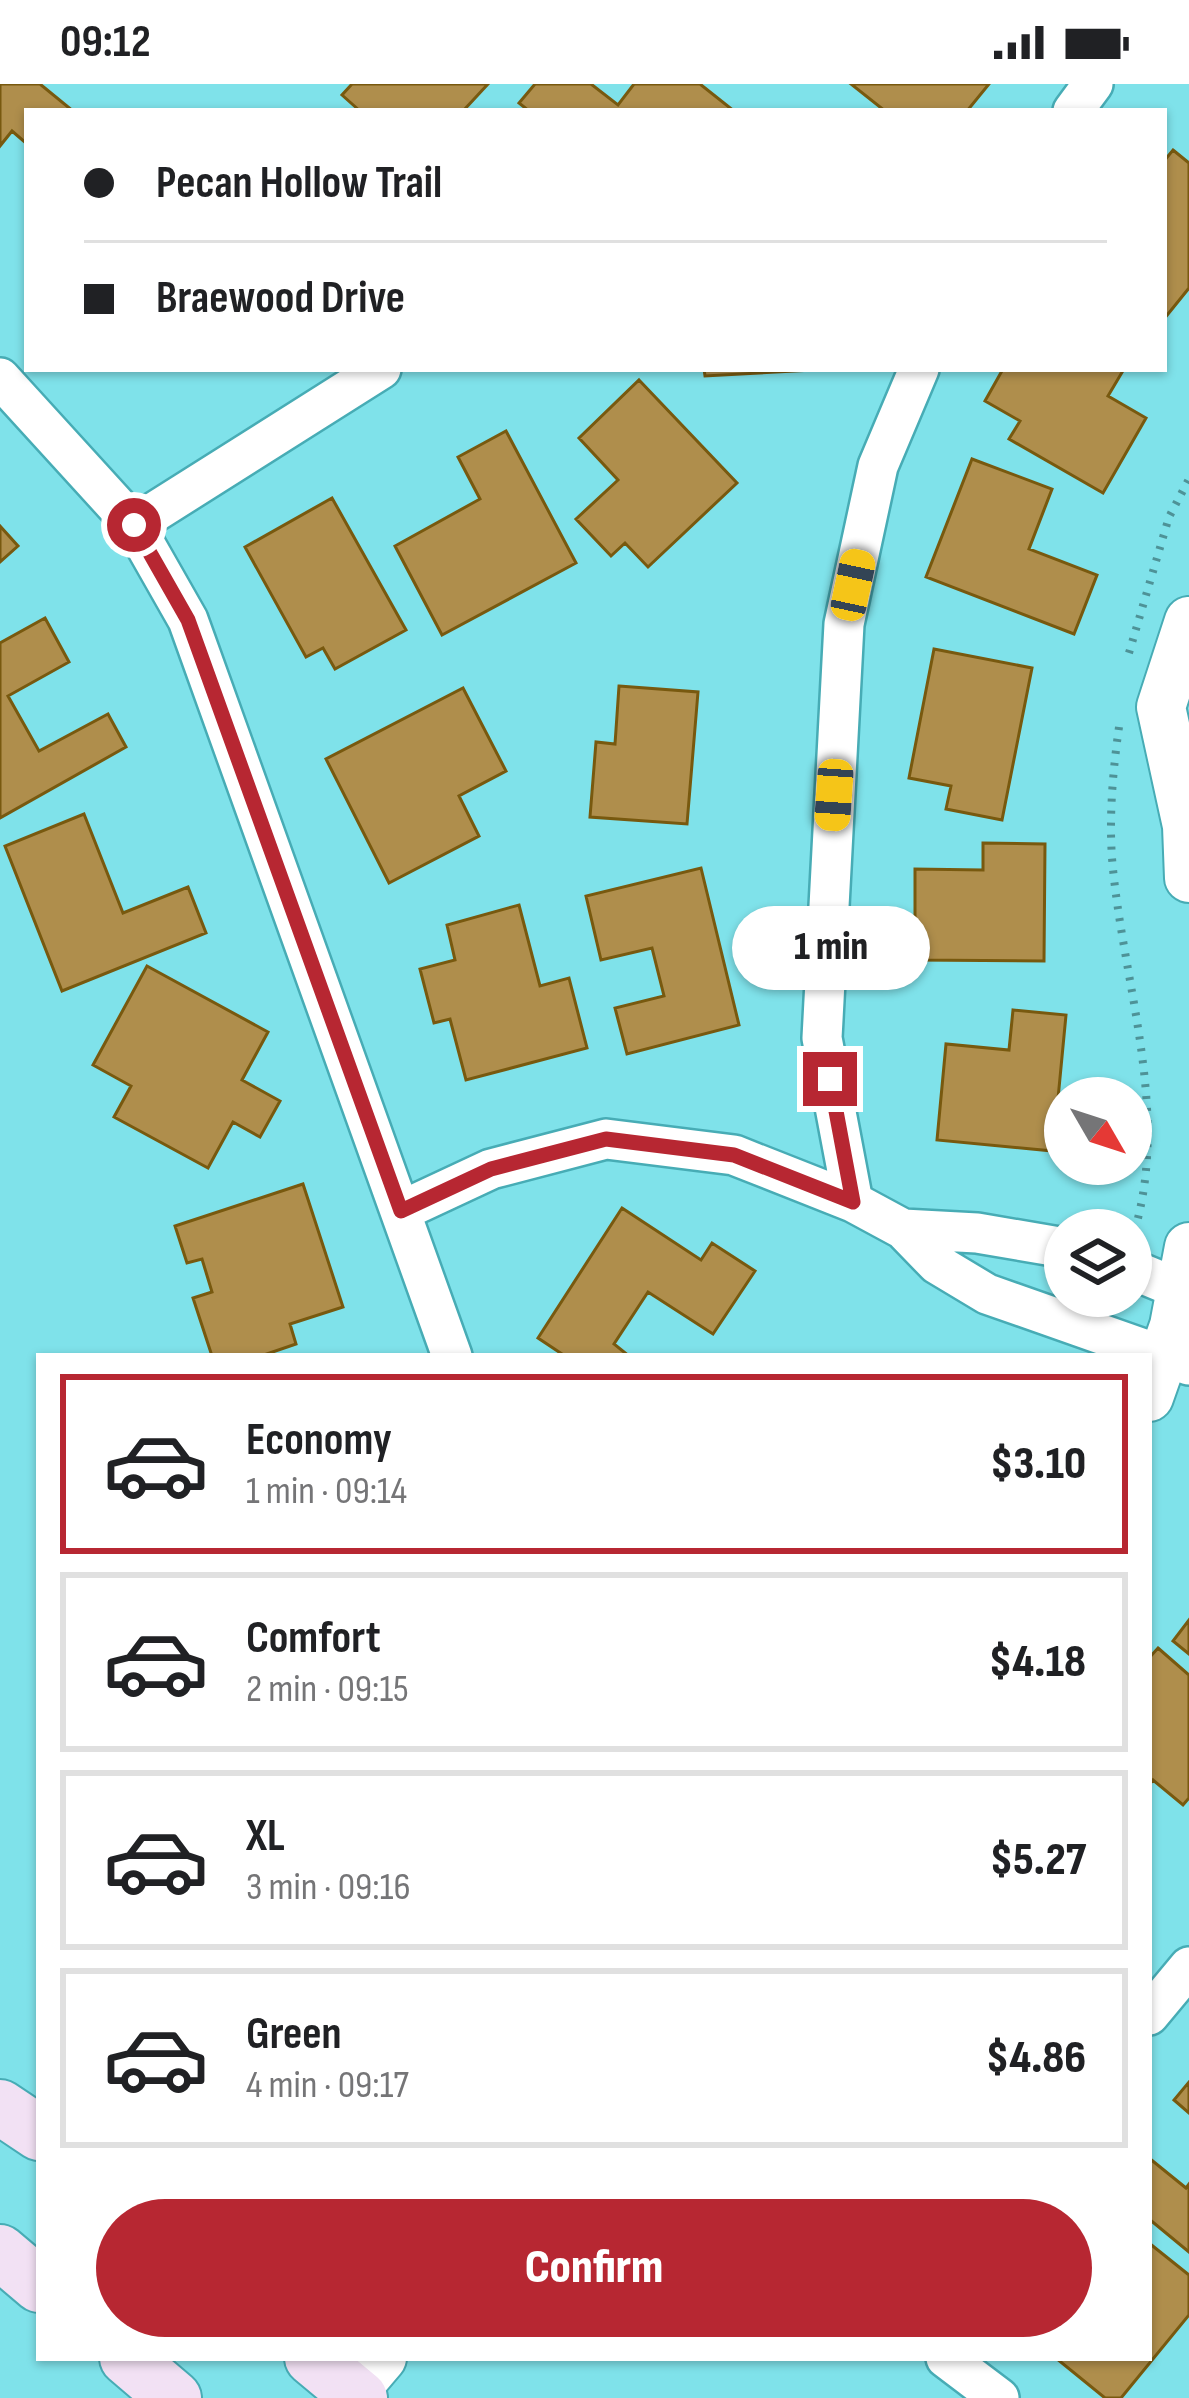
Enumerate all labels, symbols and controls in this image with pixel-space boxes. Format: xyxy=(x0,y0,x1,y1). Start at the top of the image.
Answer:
text: 09:12 xyxy=(60,15,151,70)
text: Pecan Hollow Trail xyxy=(156,156,442,211)
text: Braewood Drive xyxy=(156,271,405,326)
route start xyxy=(107,498,161,552)
car xyxy=(828,546,878,624)
car xyxy=(814,758,854,832)
callout: 1 min xyxy=(731,905,929,989)
text: 1 min xyxy=(794,924,868,971)
route end xyxy=(803,1052,857,1106)
north arrow xyxy=(1044,1077,1152,1185)
map controls xyxy=(1044,1077,1152,1317)
button: layers xyxy=(1044,1209,1152,1317)
icon: car xyxy=(102,1410,210,1518)
text: Economy xyxy=(246,1413,392,1468)
text: $3.10 xyxy=(990,1437,1086,1492)
text: 1 min · 09:14 xyxy=(246,1468,407,1515)
icon: car xyxy=(102,1608,210,1716)
text: Comfort xyxy=(246,1611,381,1666)
text: $4.18 xyxy=(989,1635,1086,1690)
text: 2 min · 09:15 xyxy=(246,1666,409,1713)
icon: car xyxy=(102,1806,210,1914)
text: XL xyxy=(246,1809,285,1864)
text: $5.27 xyxy=(990,1833,1086,1888)
text: 3 min · 09:16 xyxy=(246,1864,410,1911)
icon: car xyxy=(102,2004,210,2112)
text: Green xyxy=(246,2007,342,2062)
text: $4.86 xyxy=(986,2031,1086,2086)
text: 4 min · 09:17 xyxy=(246,2062,409,2109)
button: Confirm xyxy=(96,2199,1092,2337)

